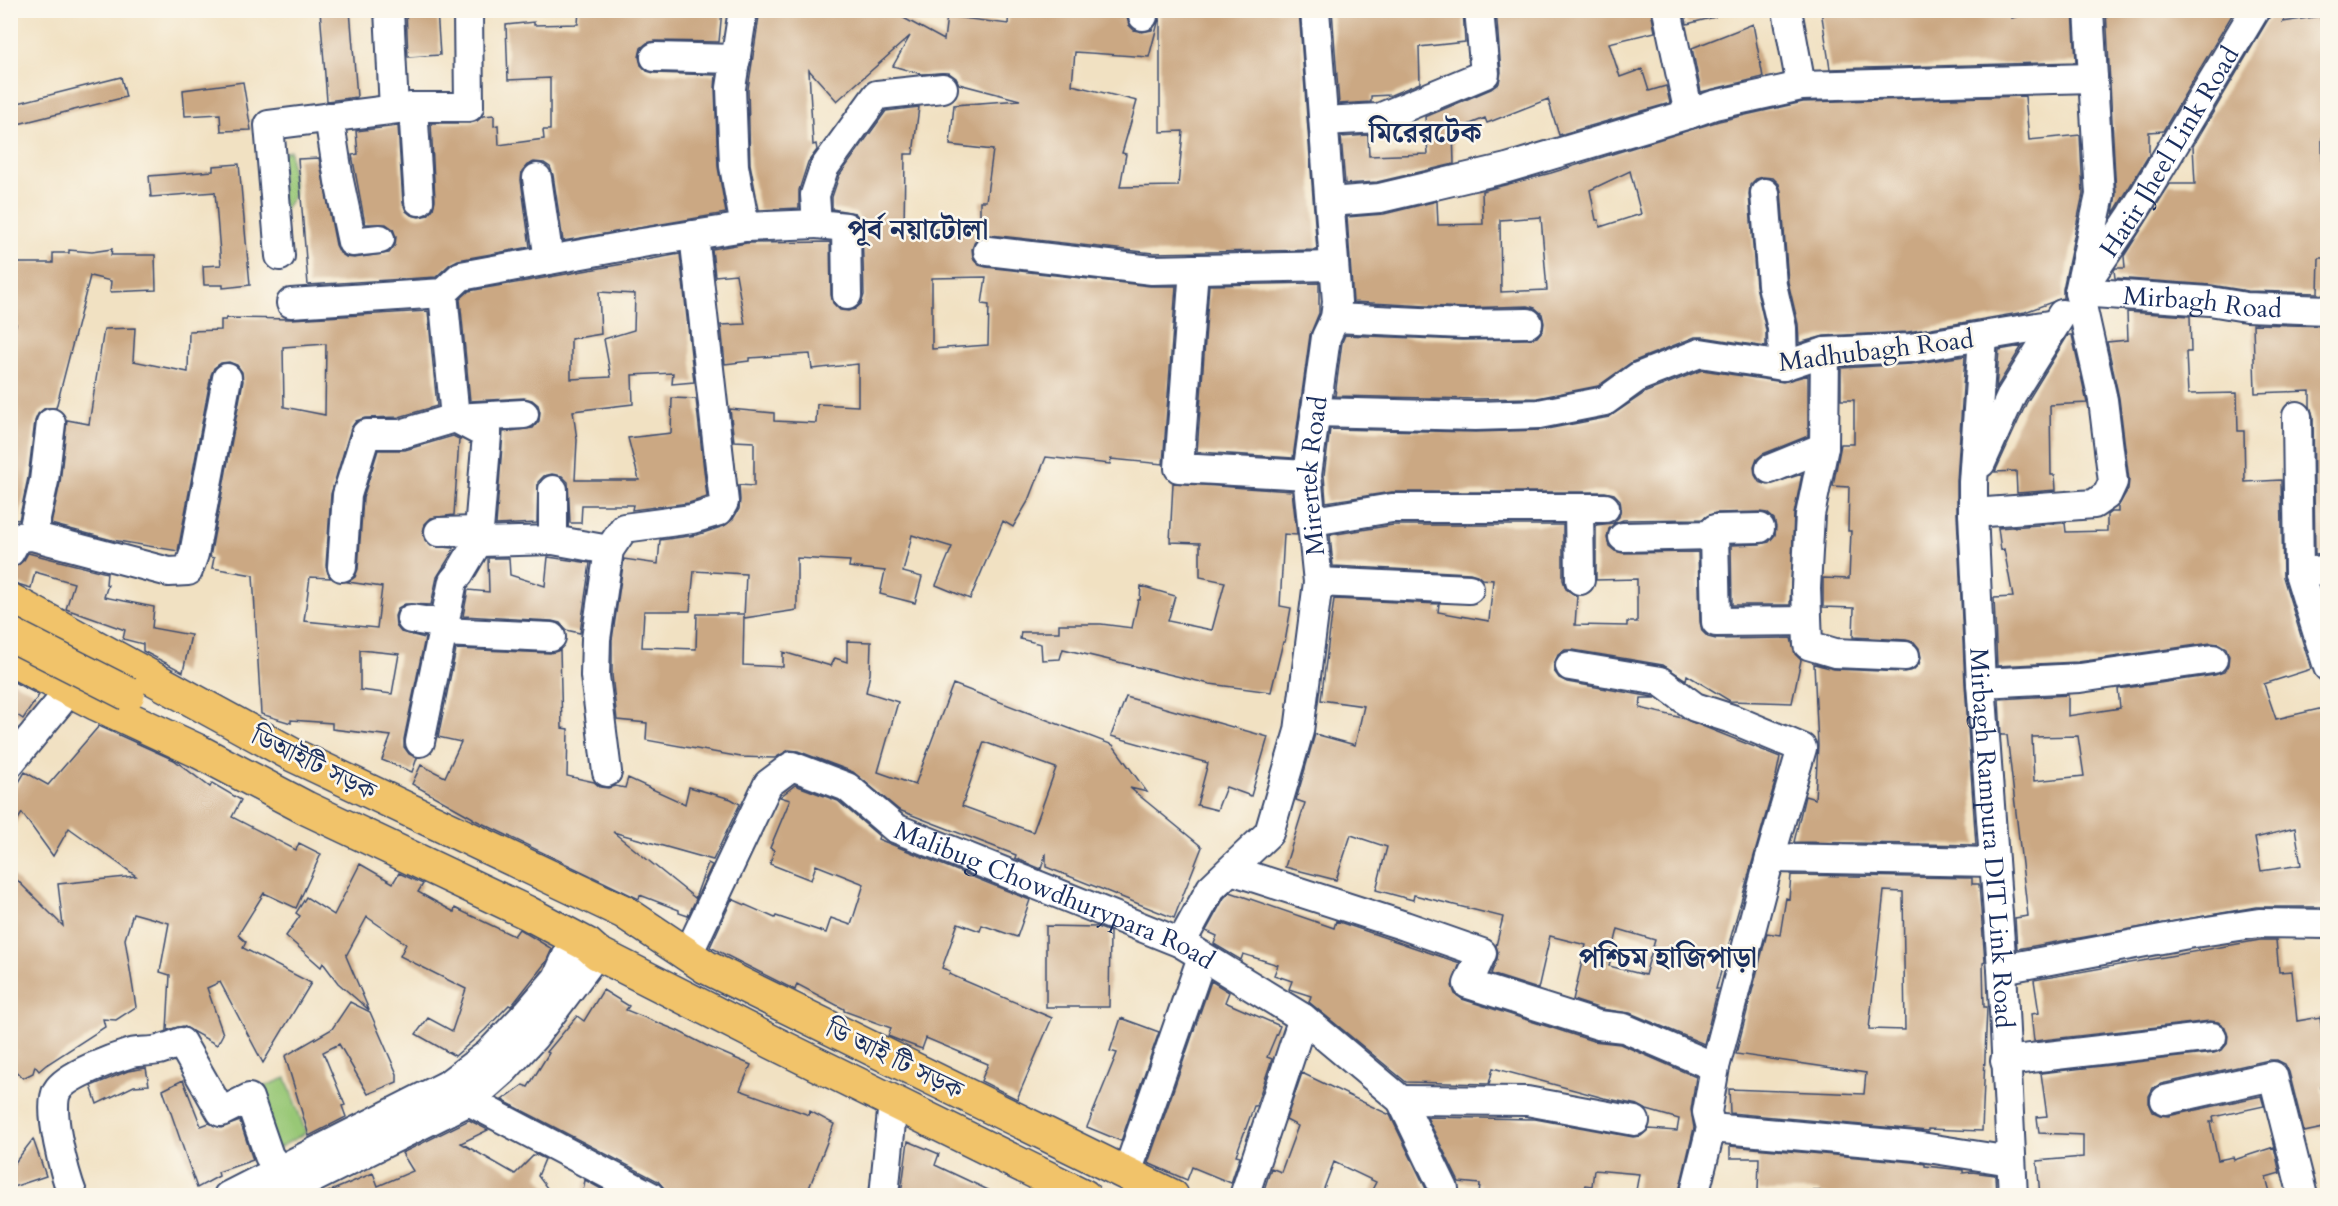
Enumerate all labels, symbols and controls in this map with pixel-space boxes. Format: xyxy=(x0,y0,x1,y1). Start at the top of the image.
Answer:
street label: Hatir Jheel Link Road xyxy=(2092,40,2247,264)
district label: মিরেরটেক xyxy=(1368,114,1482,152)
district label: পূর্ব নয়াটোলা xyxy=(848,211,988,249)
street label: Mirbagh Road xyxy=(2122,278,2283,326)
street label: Madhubagh Road xyxy=(1777,321,1976,380)
street label: Mirertek Road xyxy=(1290,394,1336,557)
street label: Mirbagh Rampura DIT Link Road xyxy=(1961,647,2022,1029)
street label: ডিআইটি সড়ক xyxy=(245,718,383,809)
street label: Malibug Chowdhurypara Road xyxy=(889,813,1222,978)
district label: পশ্চিম হাজিপাড়া xyxy=(1579,939,1757,977)
street label: ডি আই টি সড়ক xyxy=(820,1011,971,1108)

